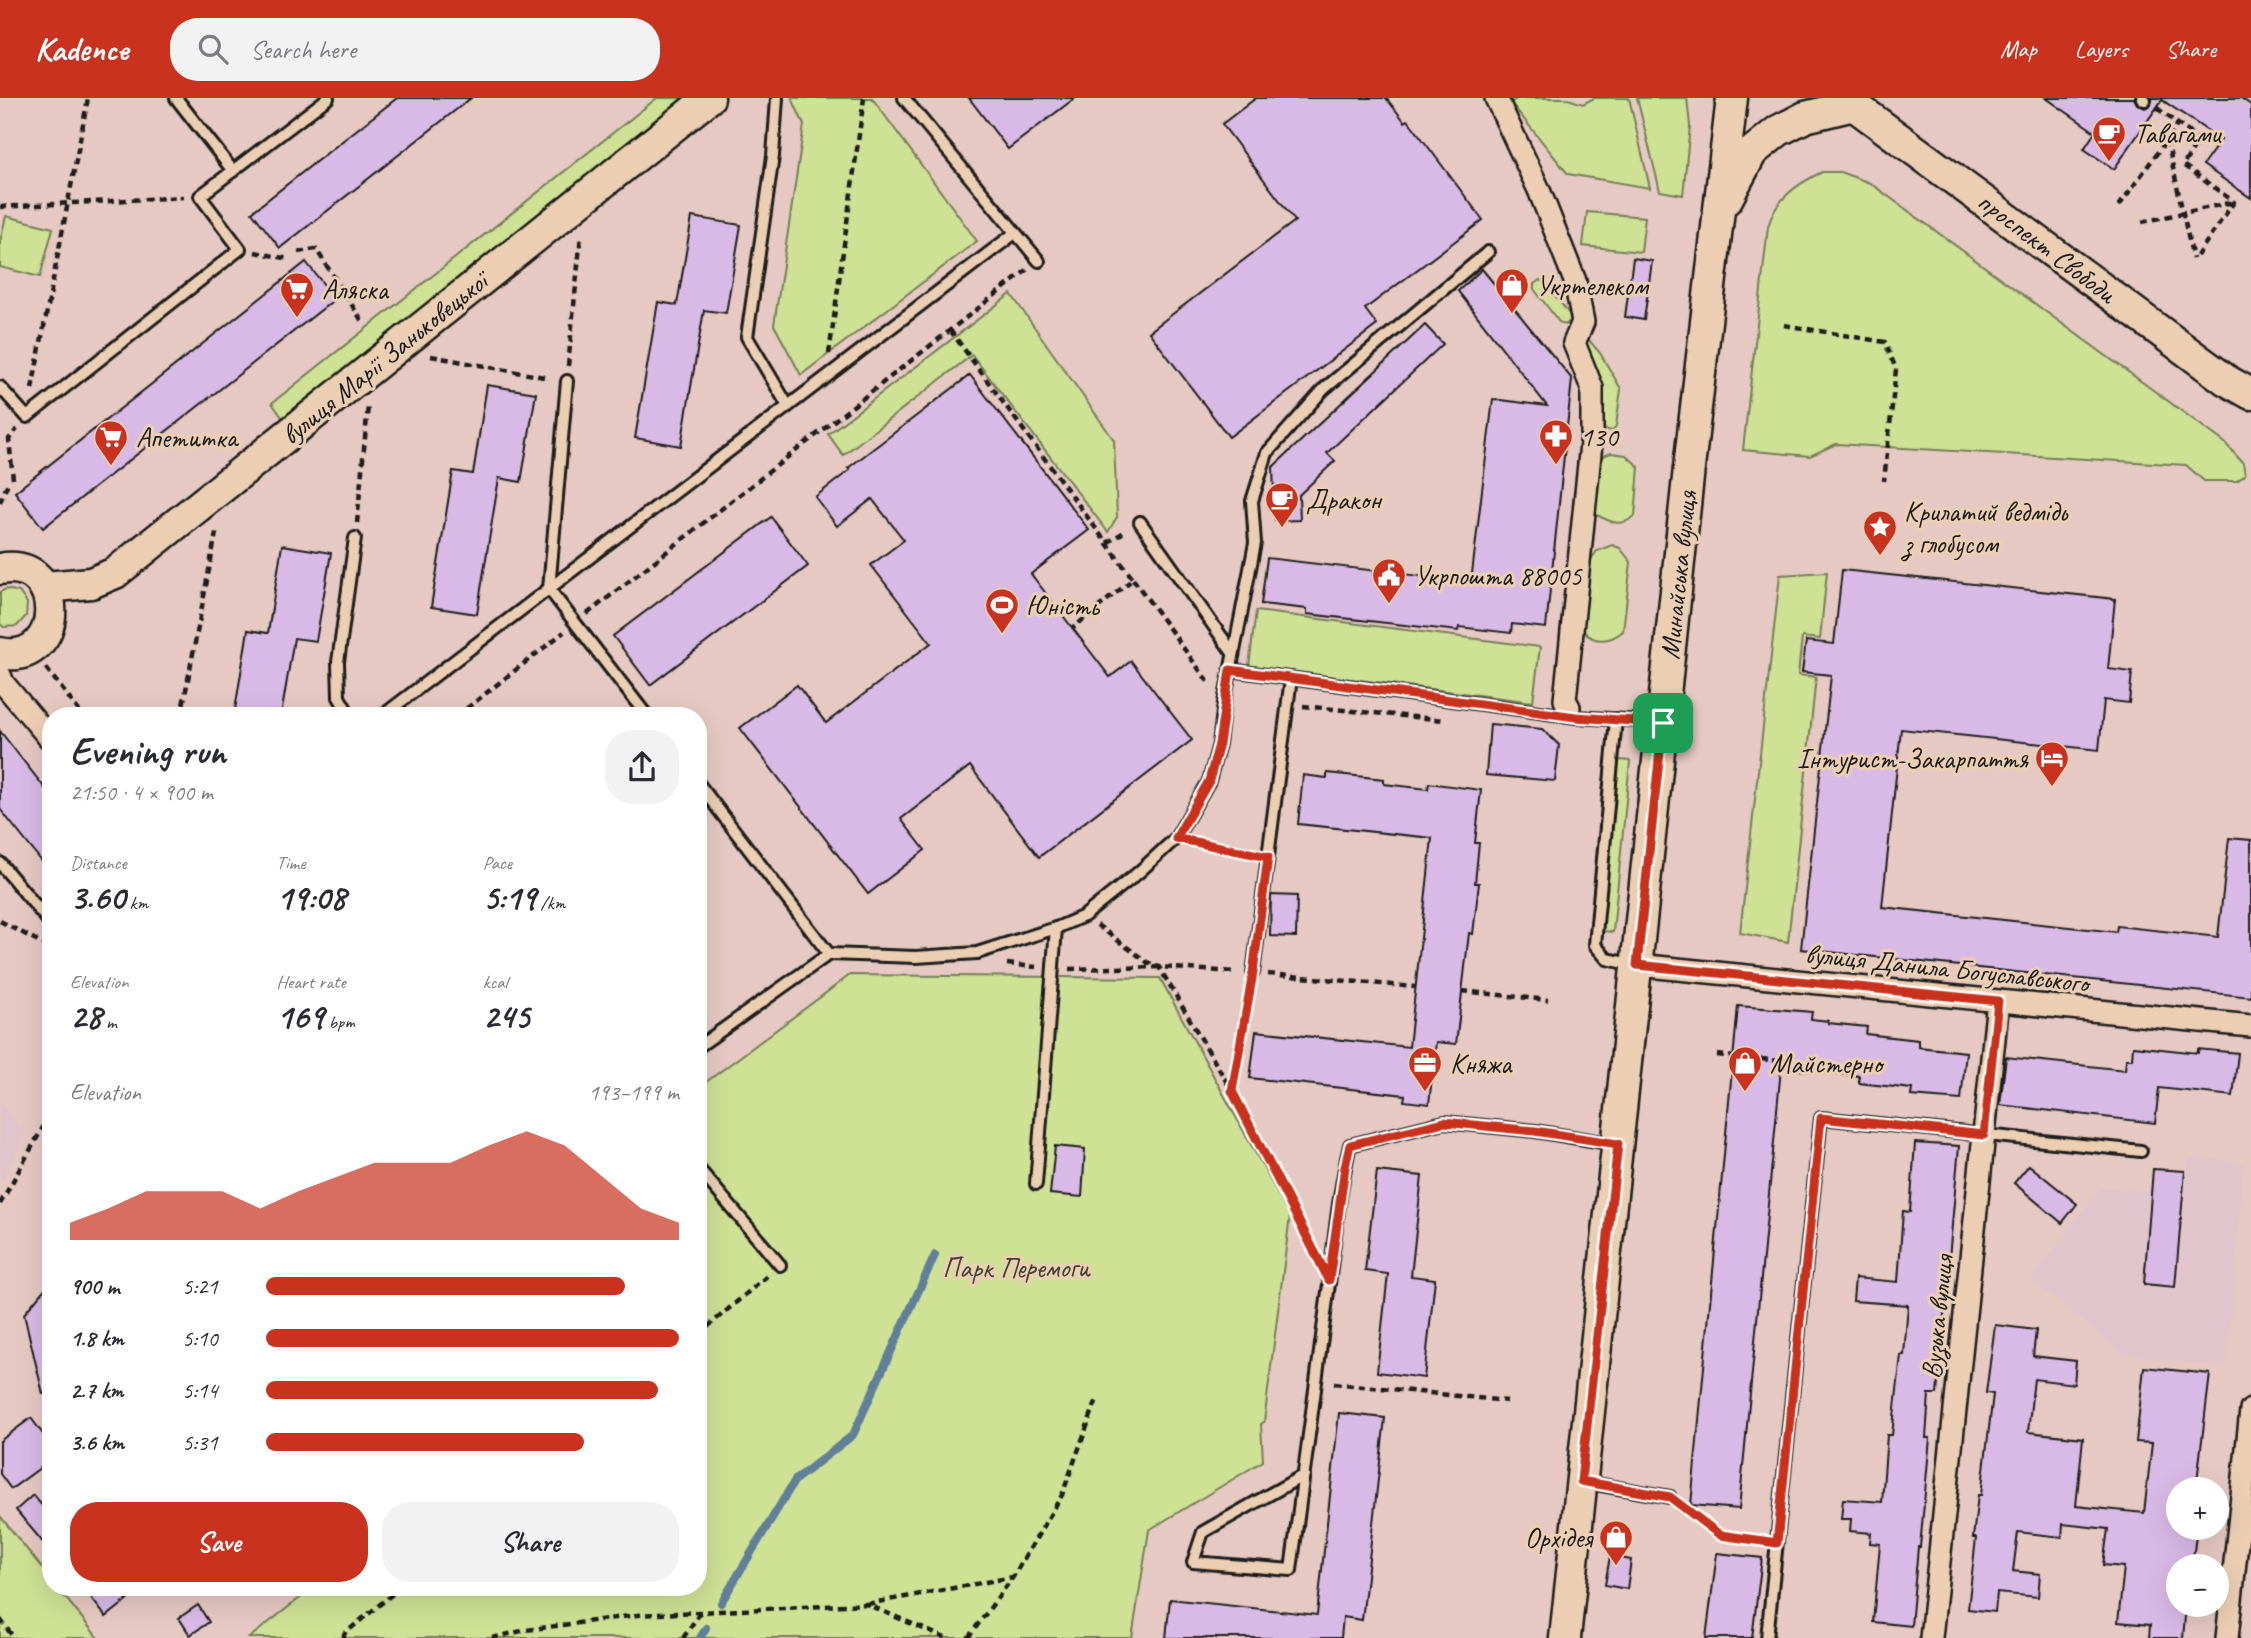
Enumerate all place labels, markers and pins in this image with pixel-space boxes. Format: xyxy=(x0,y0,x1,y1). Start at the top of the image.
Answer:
cafe icon: Тавагами xyxy=(2090,114,2128,163)
place label: Тавагами xyxy=(2134,116,2222,151)
shop icon: Укртелеком xyxy=(1493,266,1531,315)
place label: Укртелеком xyxy=(1536,268,1650,303)
supermarket icon: Аляска xyxy=(278,270,316,319)
place label: Аляска xyxy=(322,272,389,307)
pharmacy icon: 130 xyxy=(1537,417,1575,466)
supermarket icon: Апетитка xyxy=(92,418,130,467)
place label: 130 xyxy=(1580,419,1620,454)
place label: Апетитка xyxy=(136,420,239,455)
cafe icon: Дракон xyxy=(1263,480,1301,529)
place label: Дракон xyxy=(1306,482,1383,517)
place label: Крилатий ведмідь з глобусом xyxy=(1900,494,2069,562)
place icon: Крилатий ведмідь з глобусом xyxy=(1861,508,1899,557)
public building icon: Укрпошта 88005 xyxy=(1370,556,1408,605)
place label: Укрпошта 88005 xyxy=(1414,558,1583,593)
sports icon: Юність xyxy=(983,586,1021,635)
place label: Юність xyxy=(1026,588,1101,623)
pin xyxy=(1633,693,1693,753)
hotel icon: Інтурист-Закарпаття xyxy=(2033,739,2071,788)
place label: Інтурист-Закарпаття xyxy=(1797,741,2029,776)
office icon: Княжа xyxy=(1406,1044,1444,1093)
shop icon: Майстерно xyxy=(1726,1044,1764,1093)
place label: Княжа xyxy=(1450,1046,1513,1081)
place label: Майстерно xyxy=(1770,1046,1885,1081)
shop icon: Орхідея xyxy=(1597,1518,1635,1567)
place label: Орхідея xyxy=(1525,1520,1594,1555)

